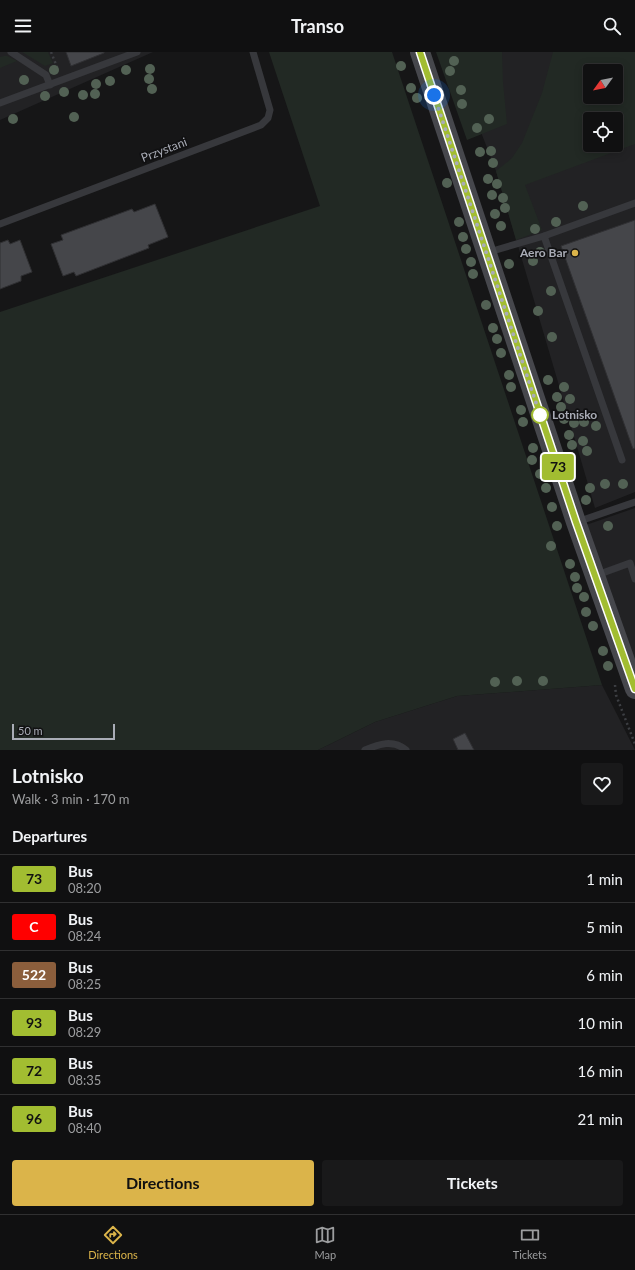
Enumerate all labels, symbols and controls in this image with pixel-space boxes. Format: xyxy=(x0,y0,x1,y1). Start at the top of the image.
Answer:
icon: menu xyxy=(12,15,34,37)
text: Transo xyxy=(291,15,344,37)
icon: search xyxy=(601,15,623,37)
north arrow xyxy=(583,64,623,104)
map controls xyxy=(583,64,623,152)
your location xyxy=(424,85,444,105)
button: locate xyxy=(583,112,623,152)
street label: Przystani xyxy=(139,134,189,165)
place label: Aero Bar xyxy=(519,245,568,260)
marker: Aero Bar xyxy=(570,248,580,258)
marker: Lotnisko xyxy=(531,406,549,424)
place label: Lotnisko xyxy=(552,407,597,422)
line badge: 73 xyxy=(540,454,576,480)
text: 73 xyxy=(550,458,566,475)
scale bar xyxy=(12,722,115,741)
text: 50 m xyxy=(18,724,43,737)
button: heart xyxy=(581,763,623,805)
text: Lotnisko xyxy=(12,764,84,787)
text: Walk · 3 min · 170 m xyxy=(12,791,130,807)
text: Departures xyxy=(12,827,87,845)
text: Bus xyxy=(68,862,93,880)
text: 73 xyxy=(26,870,42,887)
text: 1 min xyxy=(586,870,623,888)
text: 08:20 xyxy=(68,880,101,896)
text: Bus xyxy=(68,910,93,928)
text: C xyxy=(29,918,39,935)
text: 5 min xyxy=(586,918,623,936)
text: 08:24 xyxy=(68,928,101,944)
text: Bus xyxy=(68,958,93,976)
text: 522 xyxy=(22,966,46,983)
text: 6 min xyxy=(586,966,623,984)
text: 08:25 xyxy=(68,976,101,992)
text: Bus xyxy=(68,1006,93,1024)
text: 93 xyxy=(26,1014,42,1031)
text: 10 min xyxy=(577,1014,623,1032)
text: 08:29 xyxy=(68,1024,101,1040)
text: Bus xyxy=(68,1054,93,1072)
text: 72 xyxy=(26,1062,42,1079)
text: 16 min xyxy=(577,1062,623,1080)
text: 08:35 xyxy=(68,1072,101,1088)
text: Bus xyxy=(68,1102,93,1120)
text: 96 xyxy=(26,1110,42,1127)
text: 21 min xyxy=(577,1110,623,1128)
text: 08:40 xyxy=(68,1120,101,1136)
button: Directions xyxy=(12,1160,314,1206)
button: Tickets xyxy=(322,1160,623,1206)
tab: Directions xyxy=(88,1224,138,1261)
tab: Map xyxy=(314,1224,336,1261)
tab: Tickets xyxy=(513,1224,547,1261)

